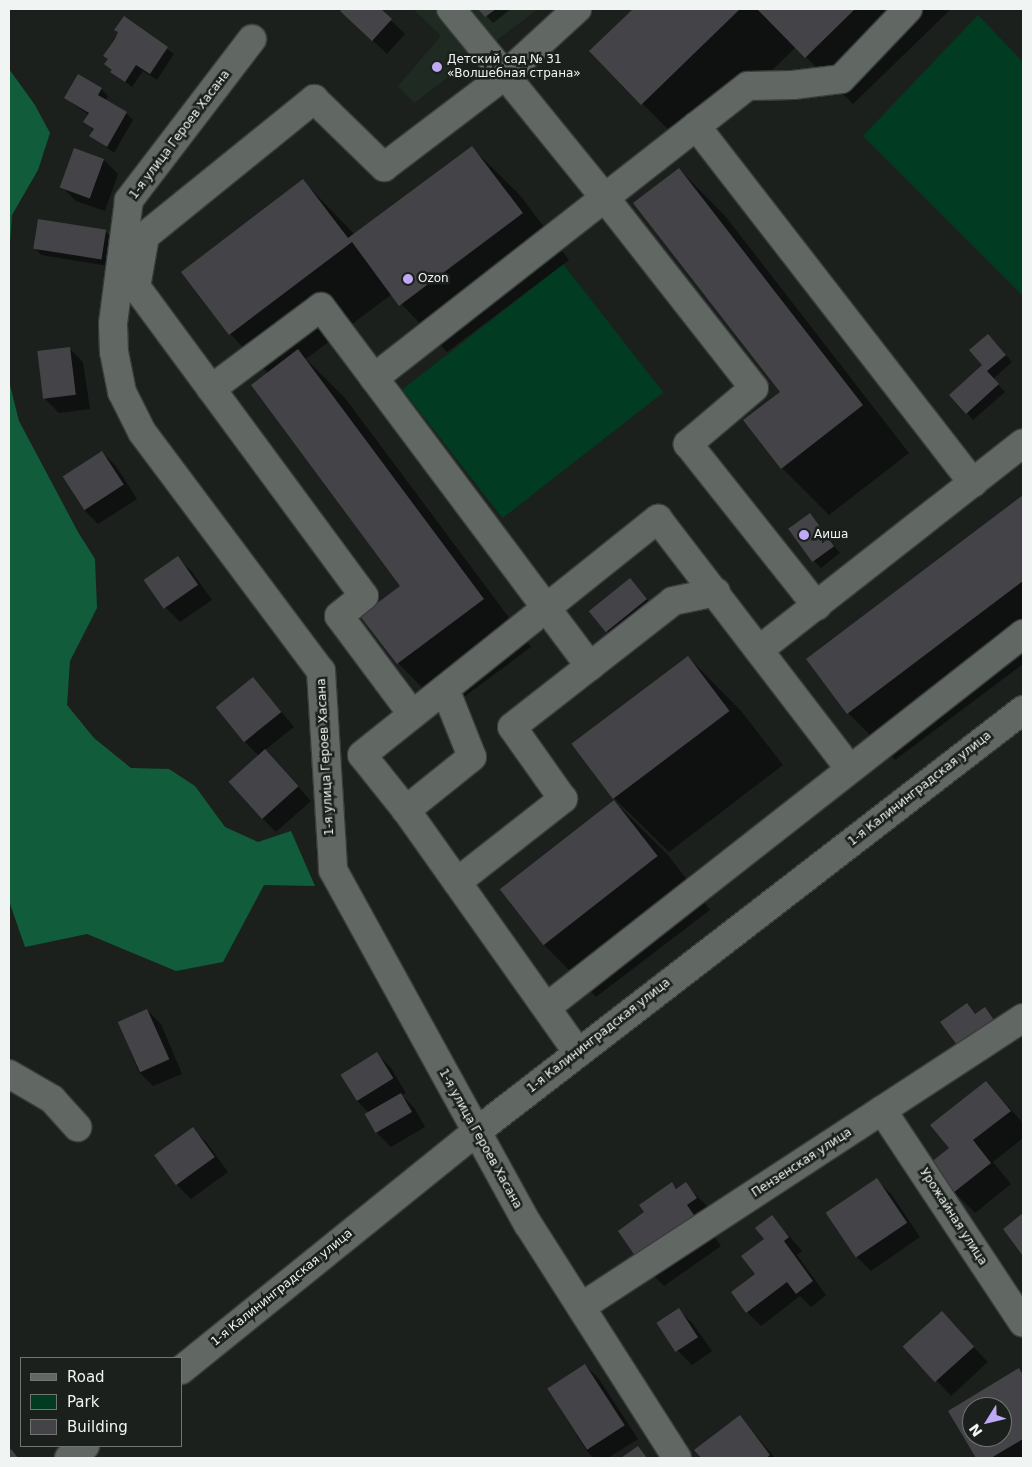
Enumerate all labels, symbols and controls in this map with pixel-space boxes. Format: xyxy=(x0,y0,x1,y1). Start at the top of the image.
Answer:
place label: Детский сад № 31 «Волшебная страна» xyxy=(447,53,581,81)
marker: Детский сад № 31 «Волшебная страна» xyxy=(431,61,443,73)
street label: 1-я улица Героев Хасана xyxy=(127,68,233,202)
place label: Ozon xyxy=(418,272,449,286)
marker: Ozon xyxy=(402,273,414,285)
place label: Аиша xyxy=(814,528,848,542)
marker: Аиша xyxy=(798,529,810,541)
street label: 1-я улица Героев Хасана xyxy=(315,678,337,836)
street label: 1-я Калининградская улица xyxy=(846,729,994,849)
street label: 1-я Калининградская улица xyxy=(525,976,673,1096)
street label: 1-я улица Героев Хасана xyxy=(436,1067,524,1211)
street label: Пензенская улица xyxy=(749,1125,855,1201)
street label: Урожайная улица xyxy=(916,1166,990,1268)
street label: 1-я Калининградская улица xyxy=(208,1226,356,1350)
legend xyxy=(20,1357,182,1447)
text: Road xyxy=(67,1368,105,1386)
text: Park xyxy=(67,1393,99,1411)
north arrow xyxy=(962,1397,1012,1447)
text: Building xyxy=(67,1418,128,1436)
text: N xyxy=(966,1421,986,1440)

